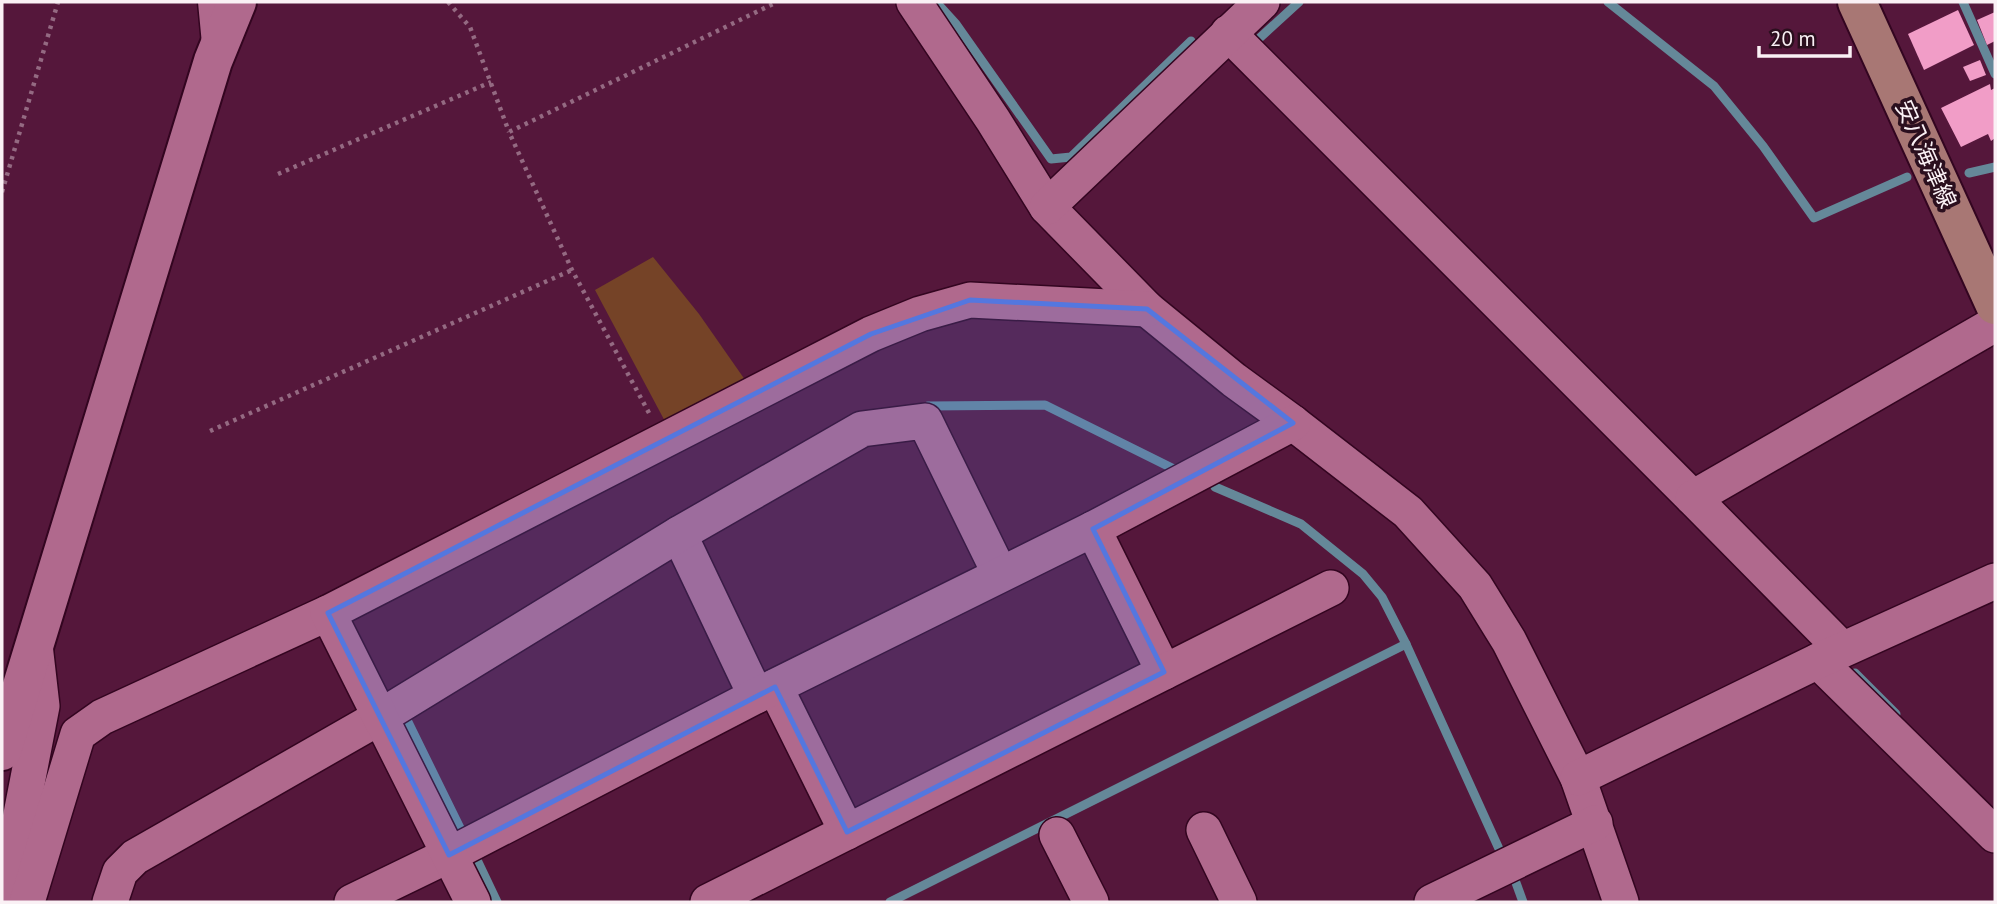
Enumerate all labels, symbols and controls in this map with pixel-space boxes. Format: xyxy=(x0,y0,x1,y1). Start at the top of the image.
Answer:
scale bar xyxy=(1759,14,1850,58)
text: 20 m xyxy=(1770,25,1816,52)
street label: 安八海津線 xyxy=(1890,95,1963,212)

